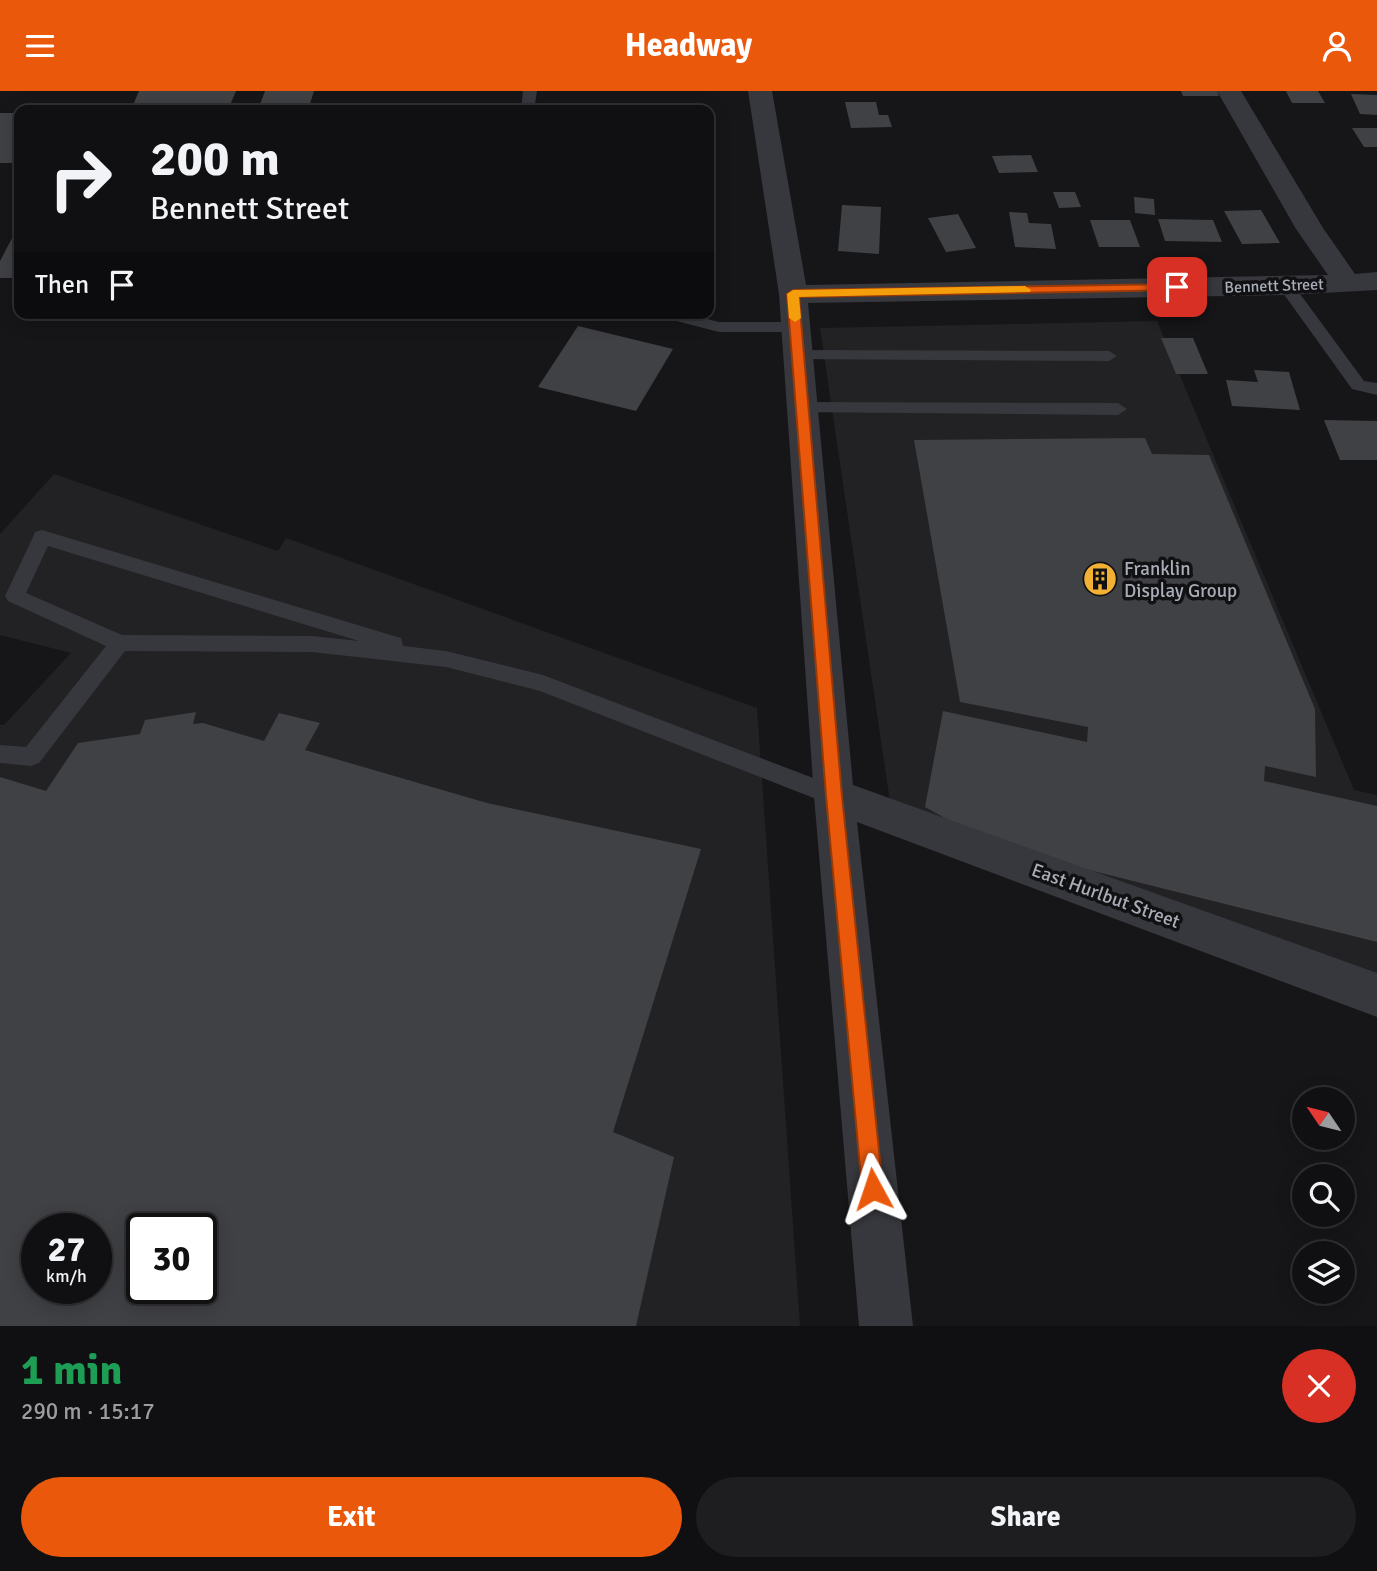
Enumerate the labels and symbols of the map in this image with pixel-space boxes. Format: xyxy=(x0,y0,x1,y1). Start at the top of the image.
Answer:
pin xyxy=(1147,257,1207,317)
street label: Bennett Street xyxy=(1224,274,1325,298)
place label: Franklin Display Group xyxy=(1124,557,1237,603)
building icon: Franklin Display Group xyxy=(1081,560,1119,598)
street label: East Hurlbut Street xyxy=(1028,858,1183,934)
north arrow xyxy=(1292,1087,1354,1150)
position arrow xyxy=(836,1152,910,1226)
speed limit sign: 30 xyxy=(126,1213,217,1304)

